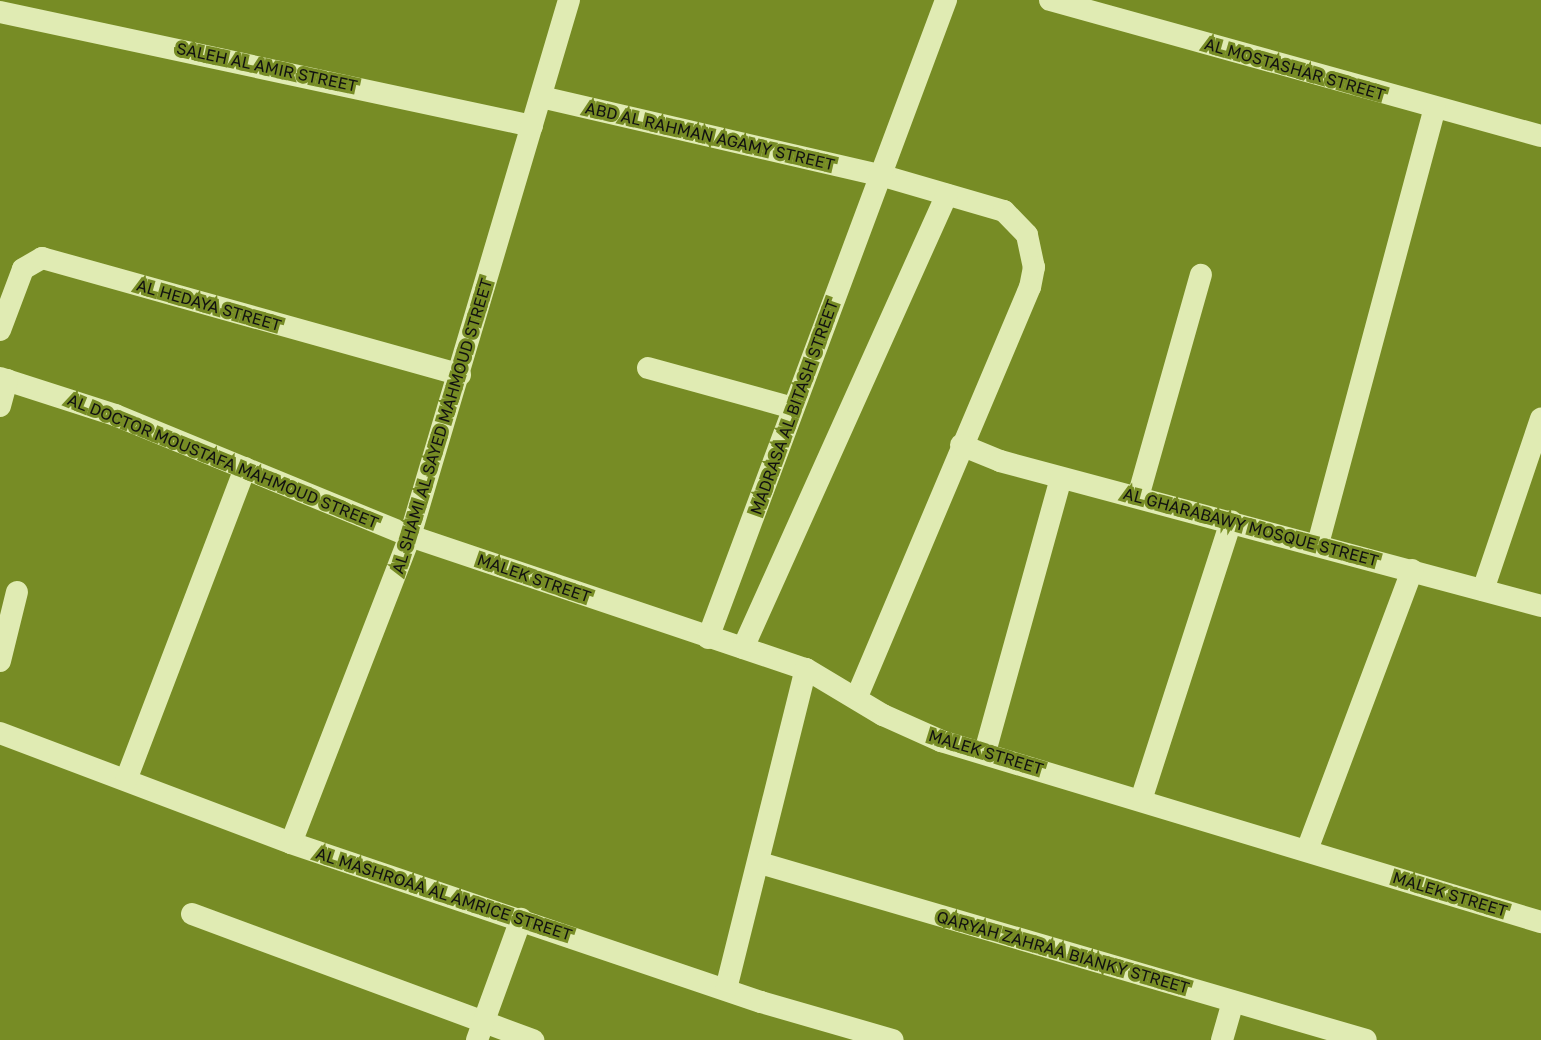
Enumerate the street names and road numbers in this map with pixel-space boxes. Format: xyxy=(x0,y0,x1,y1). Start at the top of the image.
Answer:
street label: AL MOSTASHAR STREET xyxy=(1202,34,1388,104)
street label: SALEH AL AMIR STREET xyxy=(175,38,359,96)
street label: ABD AL RAHMAN AGAMY STREET xyxy=(583,98,837,174)
street label: AL HEDAYA STREET xyxy=(134,275,284,335)
street label: AL SHAMI AL SAYED MAHMOUD STREET xyxy=(388,276,496,576)
street label: MADRASA AL BITASH STREET xyxy=(746,297,842,517)
street label: AL DOCTOR MOUSTAFA MAHMOUD STREET xyxy=(65,390,381,532)
street label: AL GHARABAWY MOSQUE STREET xyxy=(1121,484,1381,570)
street label: MALEK STREET xyxy=(475,550,593,606)
street label: MALEK STREET xyxy=(926,725,1046,779)
street label: AL MASHROAA AL AMRICE STREET xyxy=(314,843,574,945)
street label: MALEK STREET xyxy=(1390,867,1510,921)
street label: QARYAH ZAHRAA BIANKY STREET xyxy=(934,907,1192,997)

